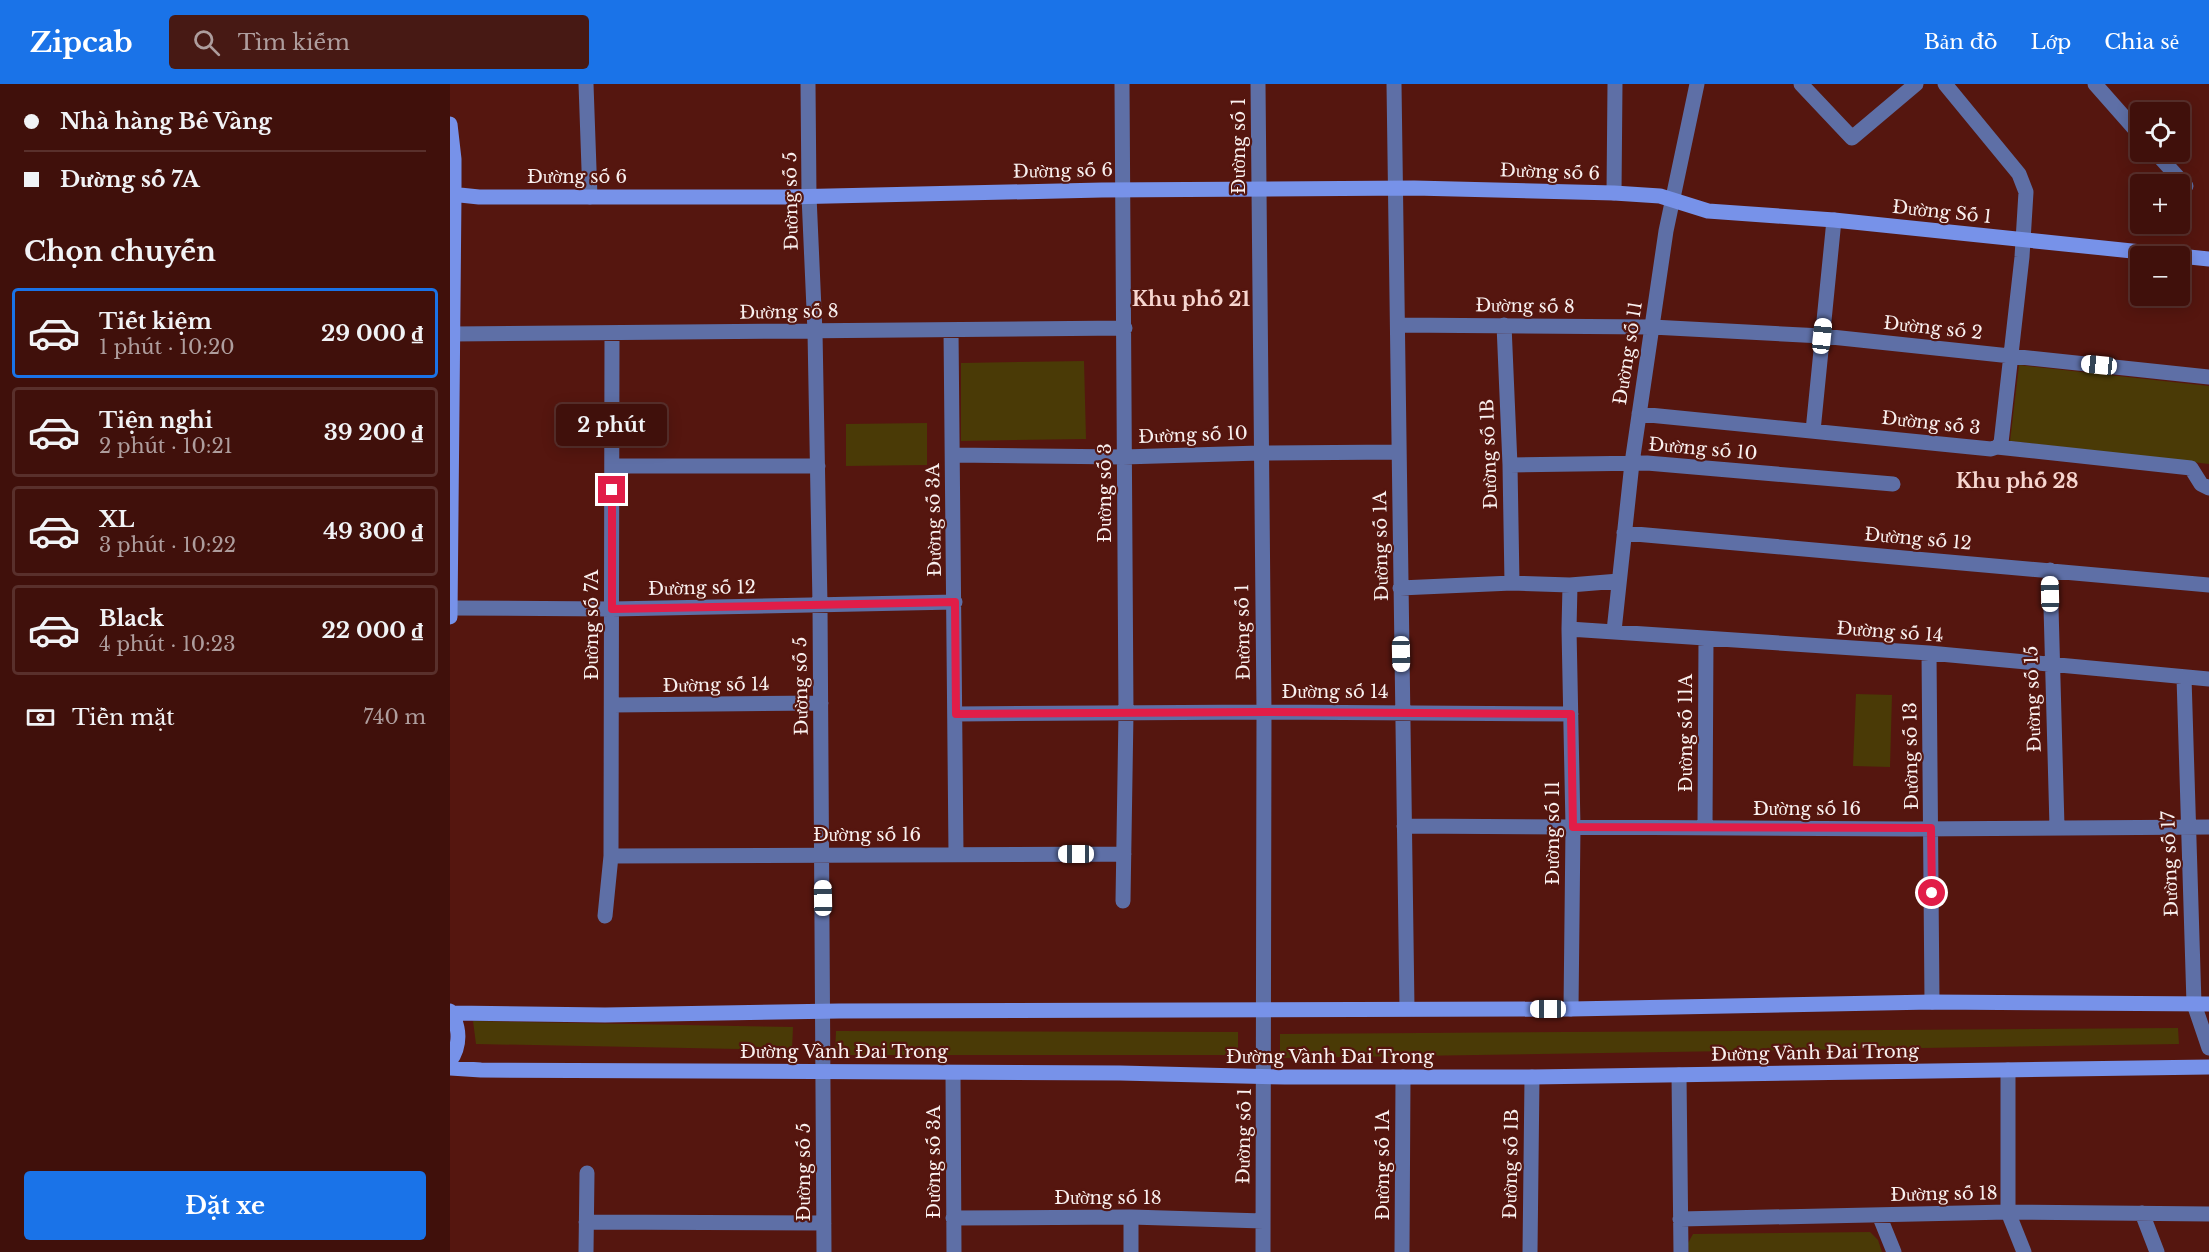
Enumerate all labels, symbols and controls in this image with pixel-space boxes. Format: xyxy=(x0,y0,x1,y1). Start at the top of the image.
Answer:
search box xyxy=(169,15,589,69)
text: Zipcab xyxy=(30,25,133,60)
icon: search xyxy=(190,26,223,59)
text: Tìm kiếm xyxy=(238,29,350,56)
text: Bản đồ xyxy=(1924,29,1998,55)
text: Lớp xyxy=(2031,29,2071,55)
text: Chia sẻ xyxy=(2104,29,2179,55)
street label: Đường số 1 xyxy=(1228,98,1250,194)
map controls xyxy=(2130,102,2190,306)
button: locate xyxy=(2130,102,2190,162)
text: Nhà hàng Bê Vàng xyxy=(60,108,272,135)
street label: Đường số 5 xyxy=(779,151,803,251)
street label: Đường số 6 xyxy=(1013,159,1113,183)
street label: Đường số 6 xyxy=(1500,159,1600,185)
text: Đường số 7A xyxy=(60,166,200,193)
street label: Đường số 6 xyxy=(527,166,627,188)
button: + xyxy=(2130,174,2190,234)
street label: Đường Số 1 xyxy=(1891,196,1993,228)
text: Chọn chuyến xyxy=(24,235,216,268)
button: − xyxy=(2130,246,2190,306)
district label: Khu phố 21 xyxy=(1132,287,1251,311)
street label: Đường số 8 xyxy=(1475,294,1575,318)
street label: Đường số 8 xyxy=(739,300,839,324)
street label: Đường số 11 xyxy=(1609,300,1647,406)
icon: car xyxy=(27,306,81,360)
text: Tiết kiệm xyxy=(99,308,212,335)
street label: Đường số 2 xyxy=(1882,312,1984,344)
car xyxy=(1811,317,1833,355)
text: 29 000 ₫ xyxy=(321,320,423,347)
text: 1 phút · 10:20 xyxy=(99,335,235,359)
car xyxy=(2080,354,2118,376)
street label: Đường số 1B xyxy=(1476,399,1502,509)
callout: 2 phút xyxy=(556,403,668,445)
icon: car xyxy=(27,405,81,459)
text: Tiện nghi xyxy=(99,407,213,434)
street label: Đường số 3 xyxy=(1880,407,1982,439)
text: 2 phút xyxy=(577,413,646,437)
text: 39 200 ₫ xyxy=(324,419,423,446)
street label: Đường số 10 xyxy=(1138,422,1248,448)
street label: Đường số 10 xyxy=(1648,433,1758,465)
text: 2 phút · 10:21 xyxy=(99,434,233,458)
street label: Đường số 3 xyxy=(1094,443,1116,543)
street label: Đường số 3A xyxy=(922,462,946,577)
district label: Khu phố 28 xyxy=(1956,469,2078,493)
route end xyxy=(598,476,625,503)
street label: Đường số 1A xyxy=(1369,490,1393,601)
icon: car xyxy=(27,504,81,558)
text: XL xyxy=(99,506,134,533)
text: 49 300 ₫ xyxy=(323,518,423,545)
street label: Đường số 12 xyxy=(1863,523,1973,555)
text: 3 phút · 10:22 xyxy=(99,533,236,557)
street label: Đường số 7A xyxy=(581,569,603,680)
street label: Đường số 12 xyxy=(648,576,756,600)
car xyxy=(2041,576,2059,612)
street label: Đường số 1 xyxy=(1231,584,1255,680)
icon: car xyxy=(27,603,81,657)
text: Black xyxy=(99,605,164,632)
text: 22 000 ₫ xyxy=(322,617,423,644)
street label: Đường số 14 xyxy=(1836,617,1944,647)
text: 4 phút · 10:23 xyxy=(99,632,235,656)
street label: Đường số 5 xyxy=(789,636,813,736)
car xyxy=(1392,636,1410,672)
street label: Đường số 15 xyxy=(2020,645,2046,753)
street label: Đường số 14 xyxy=(662,673,770,697)
street label: Đường số 11A xyxy=(1675,673,1697,792)
street label: Đường số 14 xyxy=(1282,681,1388,703)
icon: cash xyxy=(24,701,57,734)
street label: Đường số 13 xyxy=(1899,702,1923,810)
text: Tiền mặt xyxy=(72,704,175,731)
text: 740 m xyxy=(363,705,426,729)
street label: Đường số 11 xyxy=(1542,781,1564,885)
street label: Đường số 16 xyxy=(1753,798,1861,820)
street label: Đường số 17 xyxy=(2157,810,2183,917)
street label: Đường số 16 xyxy=(813,824,921,846)
car xyxy=(1058,845,1094,863)
route start xyxy=(1918,879,1945,906)
car xyxy=(814,880,832,916)
car xyxy=(1530,1000,1566,1018)
street label: Đường Vành Đai Trong xyxy=(1711,1040,1919,1066)
street label: Đường Vành Đai Trong xyxy=(740,1041,948,1063)
street label: Đường Vành Đai Trong xyxy=(1226,1046,1434,1068)
street label: Đường số 1 xyxy=(1232,1088,1256,1184)
street label: Đường số 3A xyxy=(923,1104,945,1219)
street label: Đường số 1A xyxy=(1372,1109,1394,1220)
street label: Đường số 1B xyxy=(1499,1109,1523,1219)
street label: Đường số 5 xyxy=(793,1123,815,1221)
button: Đặt xe xyxy=(24,1171,426,1240)
street label: Đường số 18 xyxy=(1890,1182,1998,1206)
street label: Đường số 18 xyxy=(1054,1187,1162,1209)

